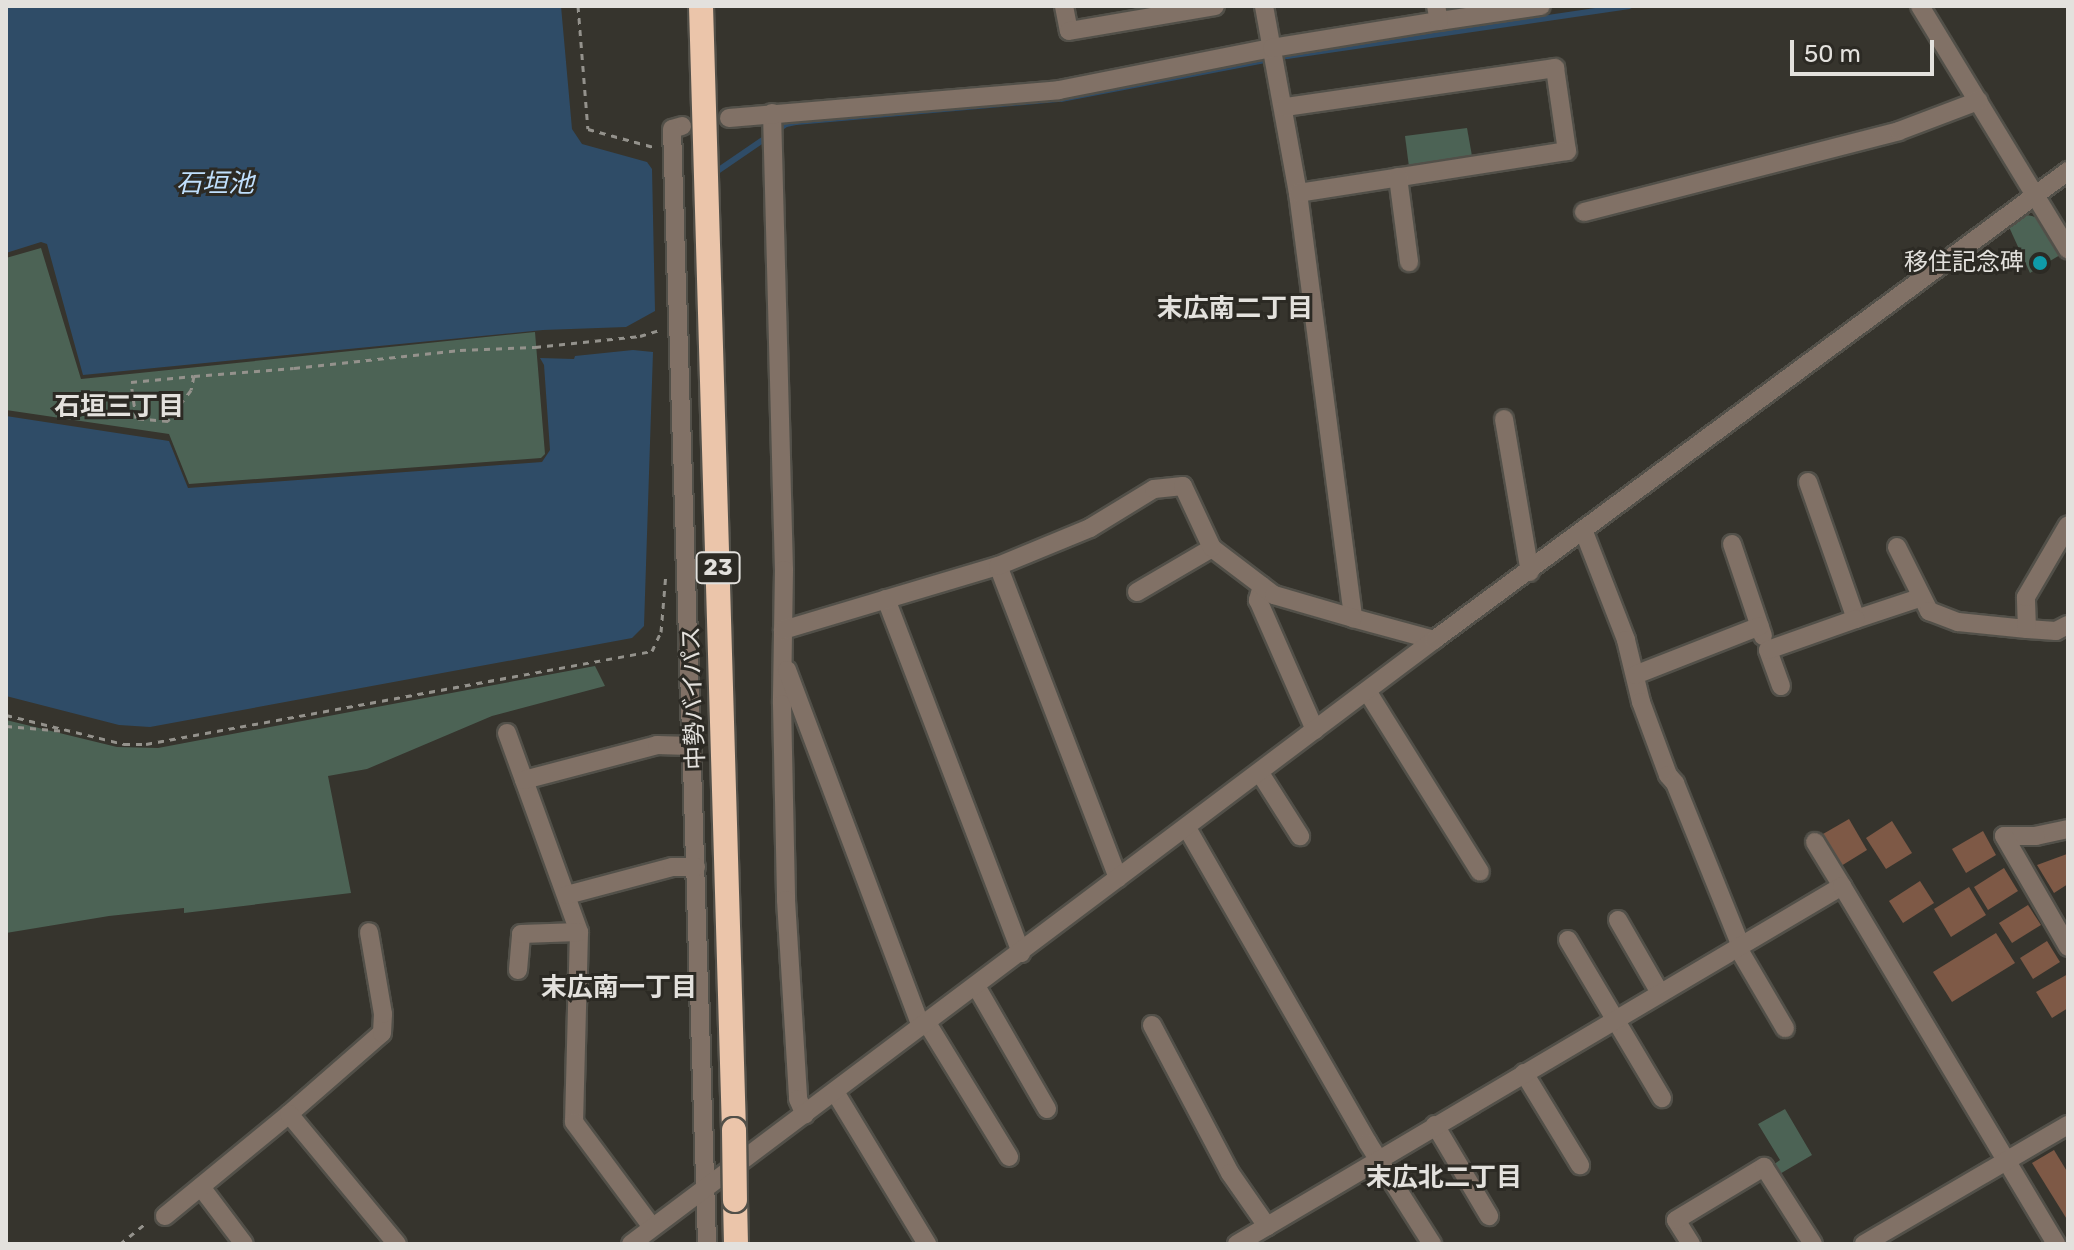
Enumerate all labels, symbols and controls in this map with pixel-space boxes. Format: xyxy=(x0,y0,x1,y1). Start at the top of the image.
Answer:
scale bar xyxy=(1794,24,1938,74)
text: 50 m xyxy=(1804,40,1861,68)
water label: 石垣池 xyxy=(176,168,254,200)
place label: 移住記念碑 xyxy=(1904,249,2024,277)
marker: 移住記念碑 xyxy=(2031,254,2049,272)
district label: 末広南二丁目 xyxy=(1157,293,1313,325)
district label: 石垣三丁目 xyxy=(54,391,184,423)
road number: 23 xyxy=(694,550,742,586)
street label: 中勢バイパス xyxy=(677,626,711,770)
district label: 末広南一丁目 xyxy=(541,972,697,1004)
district label: 末広北二丁目 xyxy=(1366,1162,1522,1194)

